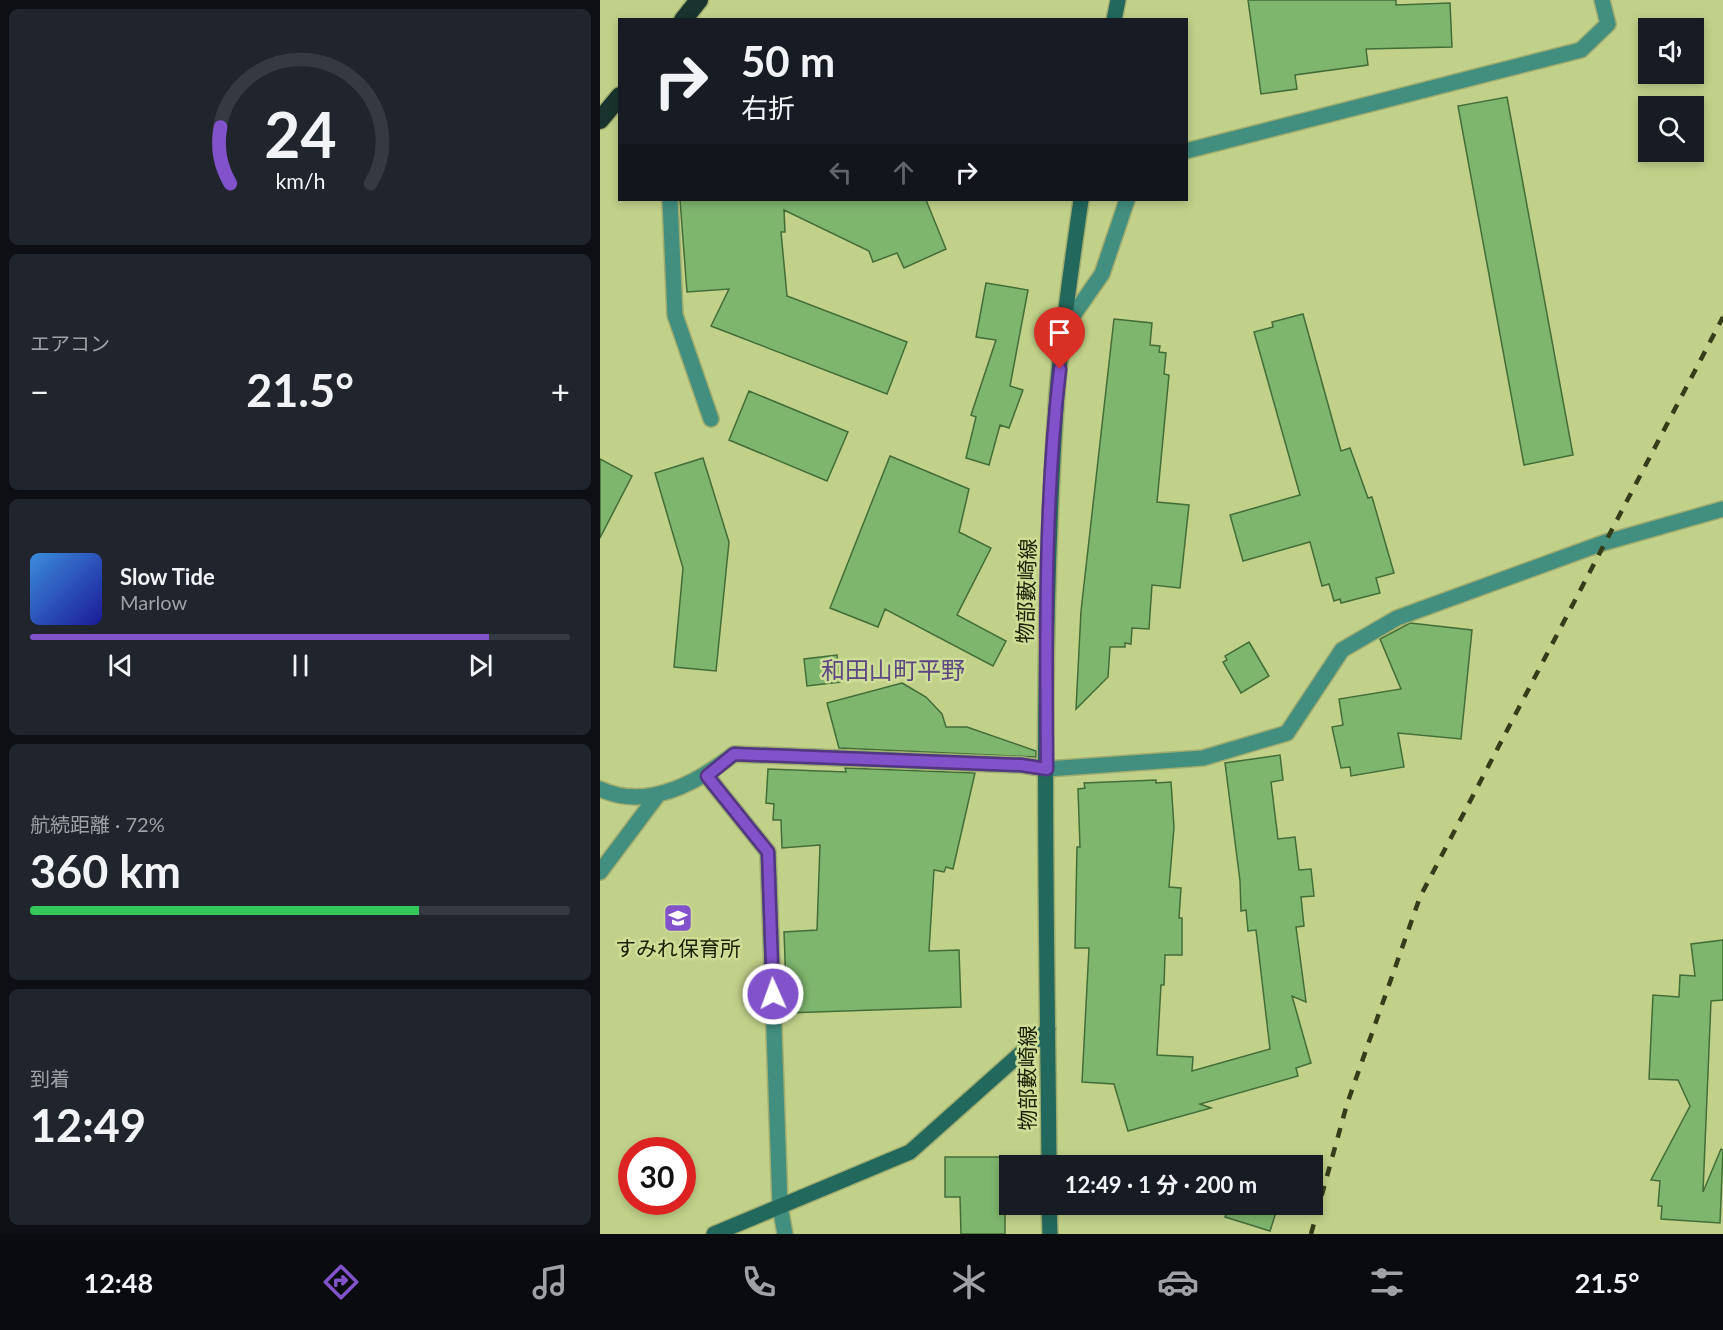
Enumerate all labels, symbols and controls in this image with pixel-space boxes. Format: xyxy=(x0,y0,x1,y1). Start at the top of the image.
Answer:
map controls xyxy=(1638,18,1704,162)
button: sound xyxy=(1638,18,1704,84)
text: 50 m xyxy=(741,36,835,86)
icon: right xyxy=(642,42,720,120)
text: 右折 xyxy=(741,91,795,124)
text: 24 xyxy=(264,96,336,171)
button: search xyxy=(1638,96,1704,162)
icon: left xyxy=(824,156,857,189)
icon: ahead xyxy=(887,156,920,189)
icon: right xyxy=(950,156,983,189)
text: km/h xyxy=(275,168,325,194)
pin xyxy=(1034,307,1085,369)
icon: arrive xyxy=(1043,316,1076,349)
text: エアコン xyxy=(30,331,110,355)
text: 21.5° xyxy=(246,363,354,417)
text: − xyxy=(30,371,49,411)
text: + xyxy=(551,371,570,411)
street label: 物部藪崎線 xyxy=(1011,538,1040,644)
text: Slow Tide xyxy=(120,563,215,590)
text: Marlow xyxy=(120,590,187,614)
icon: previous xyxy=(104,649,137,682)
icon: pause xyxy=(284,649,317,682)
icon: next xyxy=(464,649,497,682)
district label: 和田山町平野 xyxy=(821,655,965,684)
text: 航続距離 · 72% xyxy=(30,812,165,836)
text: 360 km xyxy=(30,844,181,898)
school or university icon: すみれ保育所 xyxy=(662,902,694,934)
place label: すみれ保育所 xyxy=(615,935,741,960)
position arrow xyxy=(741,962,805,1026)
street label: 物部藪崎線 xyxy=(1014,1026,1039,1131)
text: 到着 xyxy=(30,1066,70,1090)
text: 12:49 xyxy=(30,1098,146,1152)
speed limit sign: 30 xyxy=(618,1137,696,1215)
text: 12:49 · 1 分 · 200 m xyxy=(1065,1171,1257,1198)
icon: directions xyxy=(320,1261,362,1303)
icon: music xyxy=(529,1261,571,1303)
icon: phone xyxy=(738,1261,780,1303)
icon: climate xyxy=(948,1261,990,1303)
icon: car xyxy=(1157,1261,1199,1303)
icon: filters xyxy=(1366,1261,1408,1303)
text: 12:48 xyxy=(84,1266,153,1299)
text: 21.5° xyxy=(1575,1266,1639,1299)

